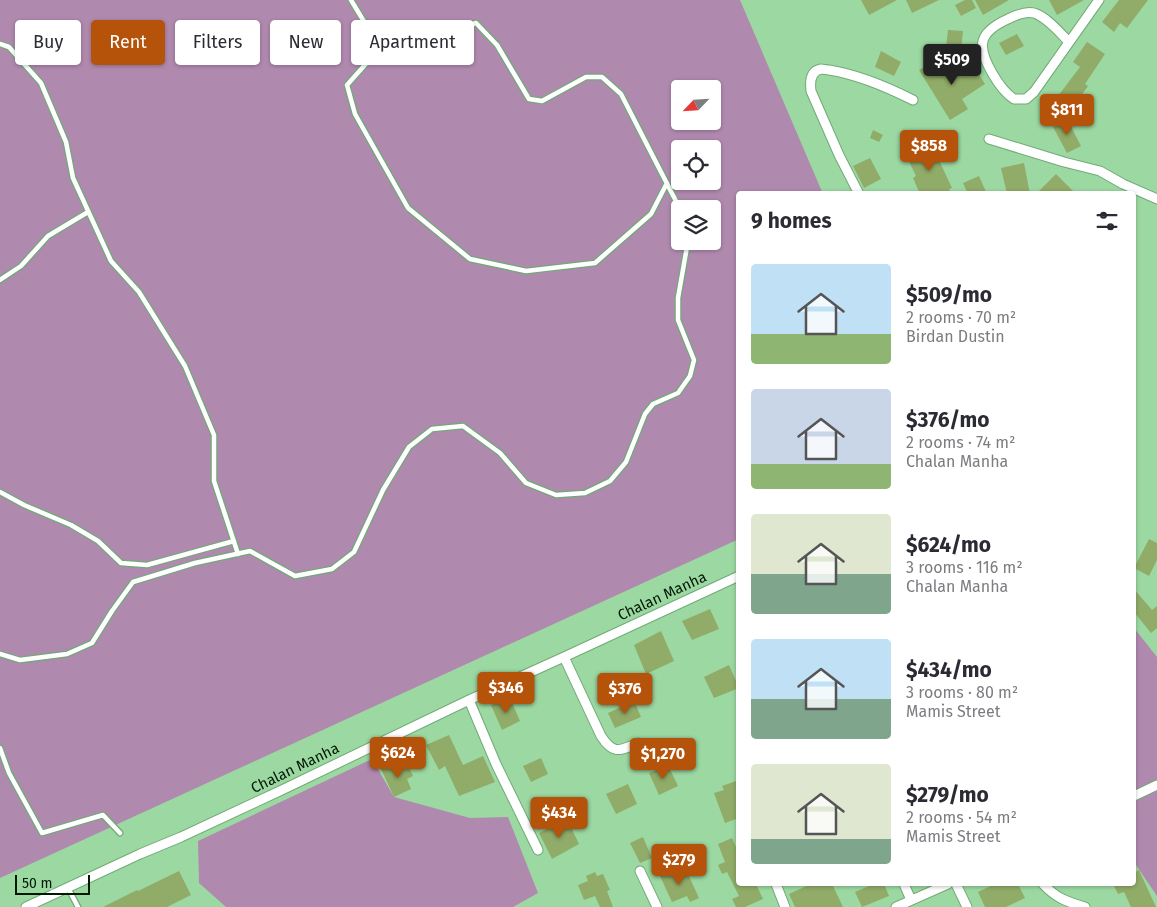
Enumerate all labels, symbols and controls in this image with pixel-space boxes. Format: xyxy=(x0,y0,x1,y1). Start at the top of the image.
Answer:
chip: Buy xyxy=(15,20,81,65)
chip: Rent xyxy=(91,20,165,65)
chip: Filters xyxy=(175,20,260,65)
chip: New xyxy=(270,20,341,65)
chip: Apartment xyxy=(351,20,474,65)
pin: $509 xyxy=(922,44,982,86)
text: $509 xyxy=(934,50,970,69)
north arrow xyxy=(671,80,721,130)
map controls xyxy=(671,80,721,250)
pin: $811 xyxy=(1037,94,1097,136)
text: $811 xyxy=(1051,100,1083,119)
pin: $858 xyxy=(899,130,959,172)
text: $858 xyxy=(911,136,947,155)
button: locate xyxy=(671,140,721,190)
button: layers xyxy=(671,200,721,250)
icon: filters xyxy=(1093,207,1121,235)
text: 9 homes xyxy=(751,208,832,234)
text: $509/mo xyxy=(906,282,992,308)
icon: home xyxy=(791,284,851,344)
text: 2 rooms · 70 m² xyxy=(906,308,1016,327)
text: Birdan Dustin xyxy=(906,327,1005,346)
text: $376/mo xyxy=(906,407,990,433)
icon: home xyxy=(791,409,851,469)
text: 2 rooms · 74 m² xyxy=(906,433,1015,452)
text: Chalan Manha xyxy=(906,452,1008,471)
text: $624/mo xyxy=(906,532,991,558)
icon: home xyxy=(791,534,851,594)
text: 3 rooms · 116 m² xyxy=(906,558,1023,577)
street label: Chalan Manha xyxy=(615,568,709,624)
text: Chalan Manha xyxy=(906,577,1008,596)
text: $434/mo xyxy=(906,657,992,683)
icon: home xyxy=(791,659,851,719)
pin: $346 xyxy=(476,672,536,714)
pin: $376 xyxy=(595,672,655,715)
text: $346 xyxy=(488,678,524,697)
text: $376 xyxy=(608,679,642,698)
text: 3 rooms · 80 m² xyxy=(906,683,1018,702)
text: Mamis Street xyxy=(906,702,1001,721)
pin: $624 xyxy=(368,736,428,779)
pin: $1,270 xyxy=(622,738,704,780)
street label: Chalan Manha xyxy=(248,739,342,797)
text: $624 xyxy=(381,743,415,762)
text: $1,270 xyxy=(641,744,685,763)
text: $279/mo xyxy=(906,782,989,808)
icon: home xyxy=(791,784,851,844)
pin: $434 xyxy=(529,796,589,839)
text: $434 xyxy=(542,803,576,822)
text: 2 rooms · 54 m² xyxy=(906,808,1017,827)
text: Mamis Street xyxy=(906,827,1001,846)
pin: $279 xyxy=(649,844,709,886)
text: $279 xyxy=(663,850,695,869)
scale bar xyxy=(15,872,90,895)
text: 50 m xyxy=(22,875,53,892)

